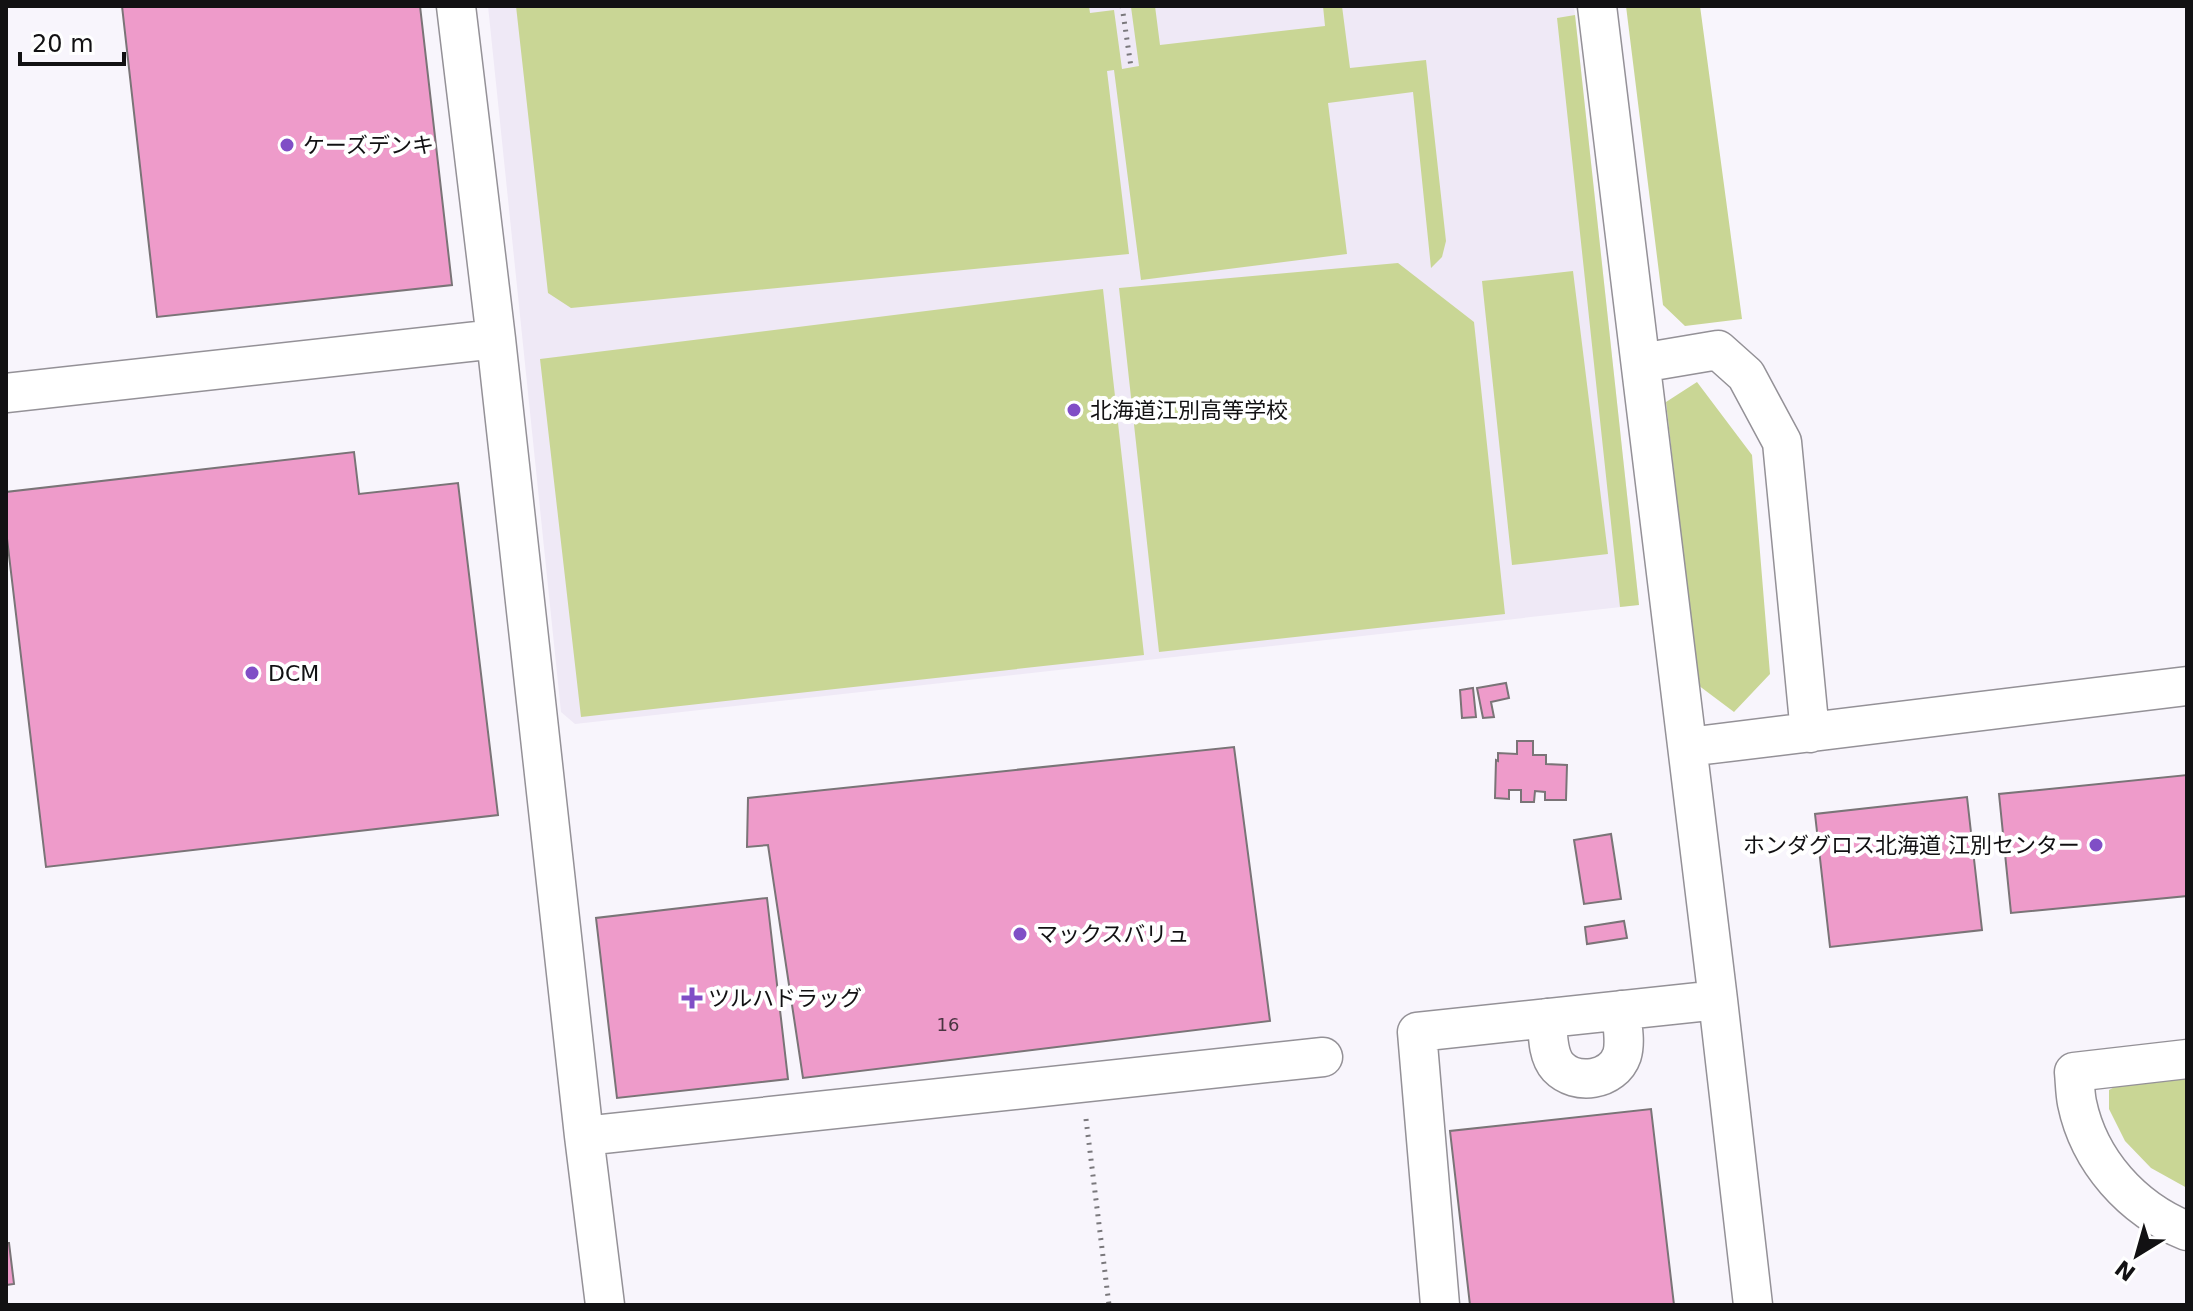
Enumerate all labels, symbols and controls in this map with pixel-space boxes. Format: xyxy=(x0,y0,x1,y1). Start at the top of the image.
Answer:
scale bar xyxy=(20,16,124,66)
text: 20 m xyxy=(32,30,94,58)
place label: ケーズデンキ xyxy=(303,133,434,158)
marker: ケーズデンキ xyxy=(278,136,296,154)
place label: 北海道江別高等学校 xyxy=(1090,398,1288,423)
marker: 北海道江別高等学校 xyxy=(1065,401,1083,419)
place label: DCM xyxy=(268,661,319,686)
marker: DCM xyxy=(243,664,261,682)
place label: ホンダグロス北海道 江別センター xyxy=(1743,833,2080,858)
marker: ホンダグロス北海道 江別センター xyxy=(2087,836,2105,854)
place label: マックスバリュ xyxy=(1036,922,1189,947)
marker: マックスバリュ xyxy=(1011,925,1029,943)
place label: ツルハドラッグ xyxy=(708,986,862,1011)
marker: ツルハドラッグ xyxy=(683,989,701,1007)
house number: 16 xyxy=(937,1014,959,1035)
north arrow xyxy=(2097,1215,2177,1295)
text: N xyxy=(2110,1255,2140,1286)

